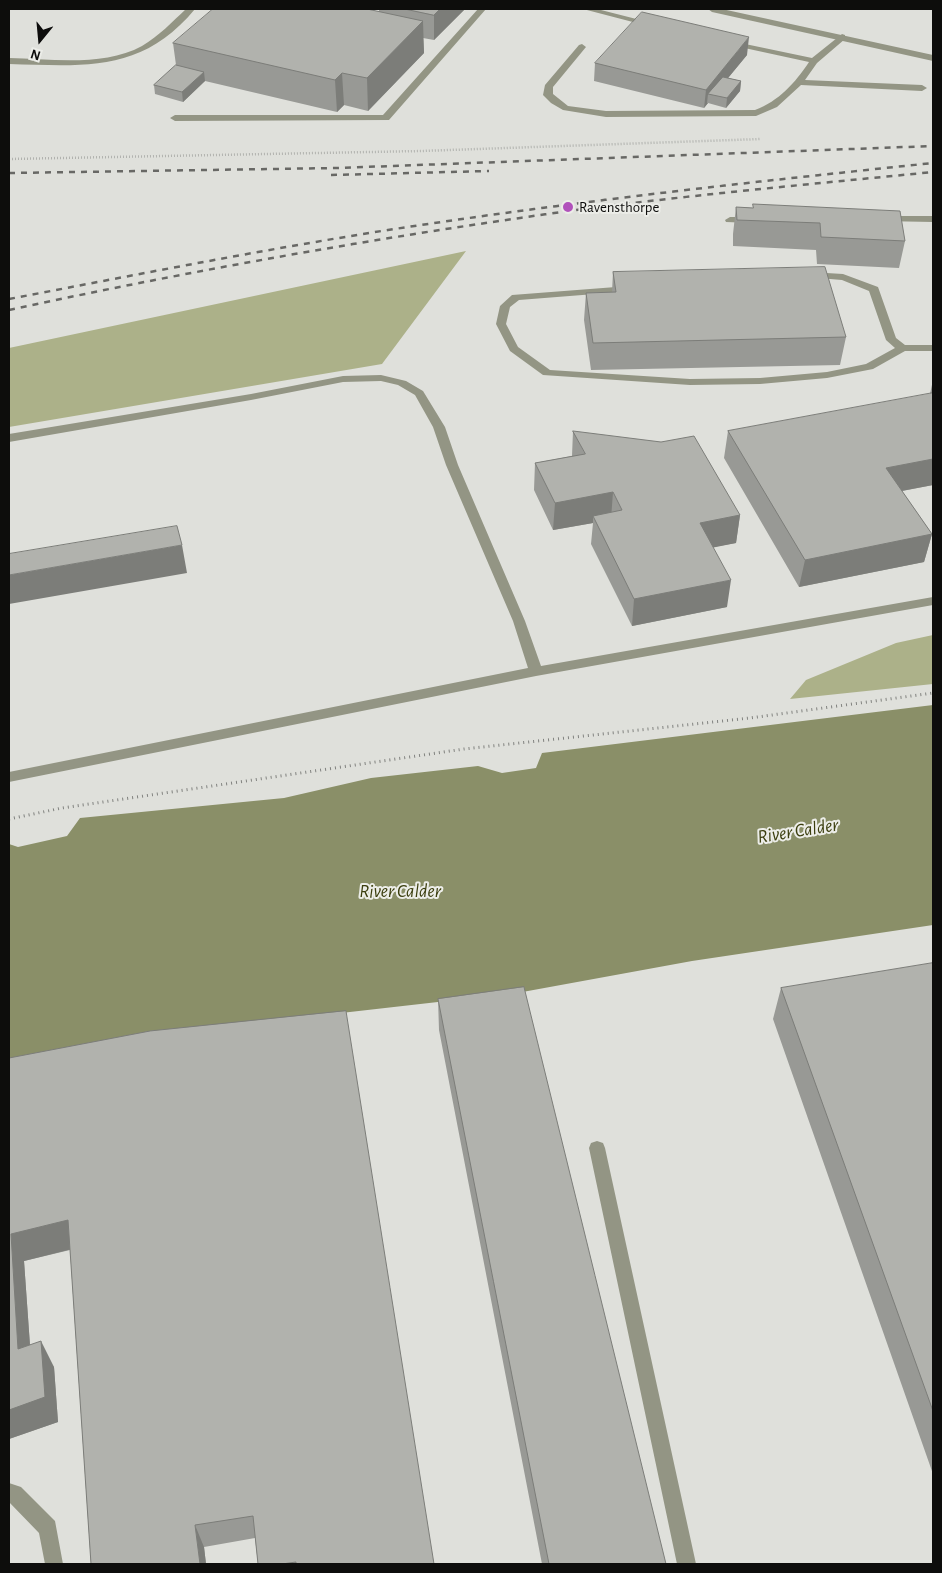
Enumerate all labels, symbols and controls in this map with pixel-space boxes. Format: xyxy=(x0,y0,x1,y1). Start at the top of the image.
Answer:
north arrow xyxy=(15,15,65,65)
text: N xyxy=(29,46,42,62)
place label: Ravensthorpe xyxy=(579,198,659,216)
marker: Ravensthorpe xyxy=(561,200,575,214)
water label: River Calder xyxy=(756,813,840,849)
water label: River Calder xyxy=(359,880,441,902)

